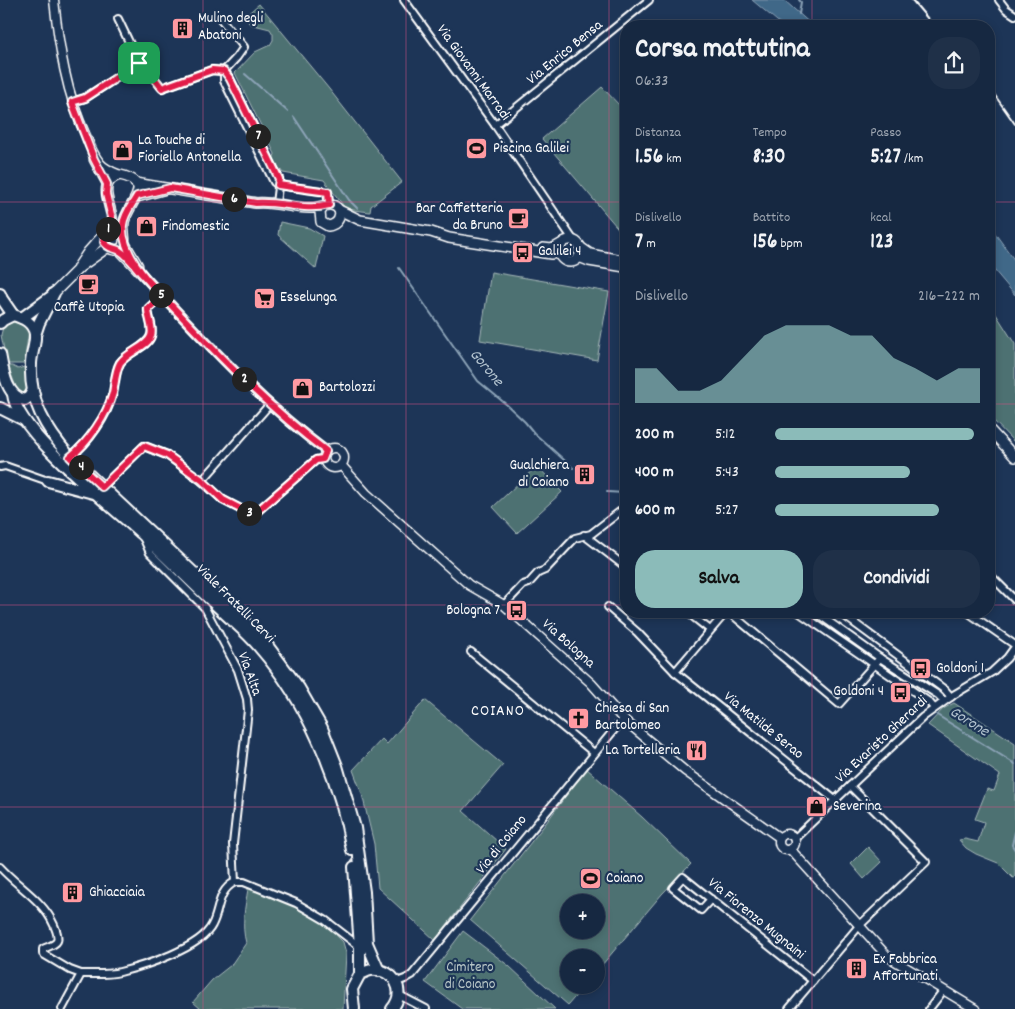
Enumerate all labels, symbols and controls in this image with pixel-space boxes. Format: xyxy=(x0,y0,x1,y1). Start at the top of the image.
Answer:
place label: Mulino degli Abatoni xyxy=(198,8,263,47)
street label: Via Enrico Bensa xyxy=(522,15,609,91)
building icon: Mulino degli Abatoni xyxy=(170,16,194,40)
street label: Via Giovanni Marradi xyxy=(430,20,516,126)
text: Corsa mattutina xyxy=(635,31,810,71)
button: share xyxy=(928,37,980,89)
pin xyxy=(118,42,160,84)
icon: arrive xyxy=(125,49,153,77)
text: 06:33 xyxy=(635,70,668,93)
text: Distanza xyxy=(635,123,681,143)
text: Tempo xyxy=(753,123,787,143)
text: Passo xyxy=(870,123,901,143)
pin: 7 xyxy=(246,124,270,148)
text: 7 xyxy=(256,126,261,146)
place label: La Touche di Fioriello Antonella xyxy=(138,130,242,169)
sports icon: Piscina Galilei xyxy=(465,137,489,161)
shop icon: La Touche di Fioriello Antonella xyxy=(110,138,134,162)
place label: Piscina Galilei xyxy=(493,138,569,160)
text: 1.56 xyxy=(635,143,663,173)
text: 8:30 xyxy=(753,143,785,173)
text: 5:27 xyxy=(870,143,901,173)
text: km xyxy=(663,149,682,169)
text: /km xyxy=(901,149,923,169)
pin: 6 xyxy=(222,186,246,212)
text: 6 xyxy=(231,189,238,209)
place label: Bar Caffetteria da Bruno xyxy=(416,198,504,237)
cafe icon: Bar Caffetteria da Bruno xyxy=(507,206,531,230)
text: Dislivello xyxy=(635,208,681,228)
text: Battito xyxy=(753,208,790,228)
text: kcal xyxy=(870,208,892,228)
shop icon: Findomestic xyxy=(134,215,158,239)
pin: 1 xyxy=(96,216,120,242)
place label: Findomestic xyxy=(162,216,230,238)
text: 1 xyxy=(107,219,110,239)
text: 7 xyxy=(635,228,643,258)
text: 156 xyxy=(753,228,777,258)
text: 123 xyxy=(870,228,893,258)
text: m xyxy=(643,234,656,254)
text: bpm xyxy=(777,234,803,254)
bus stop icon: Galilei 4 xyxy=(510,240,534,264)
place label: Galilei 4 xyxy=(538,241,582,263)
cafe icon: Caffè Utopia xyxy=(77,273,101,297)
pin: 5 xyxy=(148,282,174,308)
text: 5 xyxy=(158,285,165,305)
text: Dislivello xyxy=(635,285,688,308)
text: 216–222 m xyxy=(918,285,980,308)
supermarket icon: Esselunga xyxy=(252,286,276,310)
place label: Esselunga xyxy=(280,287,338,309)
place label: Caffè Utopia xyxy=(54,297,125,319)
water label: Gorone xyxy=(463,344,509,392)
pin: 2 xyxy=(232,366,256,392)
text: 2 xyxy=(241,369,248,389)
shop icon: Bartolozzi xyxy=(291,376,315,400)
place label: Bartolozzi xyxy=(319,377,376,399)
text: 200 m xyxy=(635,423,674,446)
text: 5:12 xyxy=(715,423,736,446)
pin: 4 xyxy=(68,454,94,480)
place label: Gualchiera di Coiano xyxy=(510,455,570,494)
text: 4 xyxy=(79,457,84,477)
text: 400 m xyxy=(635,461,674,484)
text: 5:43 xyxy=(715,461,739,484)
building icon: Gualchiera di Coiano xyxy=(573,463,597,487)
text: 600 m xyxy=(635,499,675,522)
text: 5:27 xyxy=(715,499,738,522)
pin: 3 xyxy=(236,500,262,526)
text: 3 xyxy=(246,503,253,523)
button: Salva xyxy=(635,550,803,608)
button: Condividi xyxy=(813,550,980,608)
street label: Viale Fratelli Cervi xyxy=(190,559,280,649)
bus stop icon: Bologna 7 xyxy=(504,599,528,623)
place label: Bologna 7 xyxy=(446,600,500,622)
street label: Via Bologna xyxy=(536,614,600,675)
street label: Via Alta xyxy=(231,649,267,700)
bus stop icon: Goldoni 1 xyxy=(908,657,932,681)
place label: Goldoni 1 xyxy=(936,658,984,680)
bus stop icon: Goldoni 4 xyxy=(888,680,912,704)
place label: Goldoni 4 xyxy=(833,681,884,703)
street label: Via Matilde Serao xyxy=(718,687,808,765)
street label: Via Evaristo Gherardi xyxy=(831,691,933,789)
place label: Chiesa di San Bartolomeo xyxy=(595,698,669,737)
district label: COIANO xyxy=(471,700,525,723)
water label: Gorone xyxy=(945,701,994,744)
church icon: Chiesa di San Bartolomeo xyxy=(567,706,591,730)
restaurant icon: La Tortelleria xyxy=(684,739,708,763)
place label: La Tortelleria xyxy=(605,740,681,762)
shop icon: Severina xyxy=(805,795,829,819)
place label: Severina xyxy=(833,796,882,818)
street label: Via di Coiano xyxy=(471,810,533,880)
sports icon: Coiano xyxy=(578,867,602,891)
place label: Coiano xyxy=(606,868,644,890)
street label: Via Fiorenzo Mugnaini xyxy=(703,873,810,965)
building icon: Ghiacciaia xyxy=(61,881,85,905)
place label: Ghiacciaia xyxy=(89,882,146,904)
map controls xyxy=(560,894,605,994)
button: + xyxy=(560,894,605,939)
button: − xyxy=(560,949,605,994)
place label: Ex Fabbrica Affortunati xyxy=(873,949,938,988)
park label: Cimitero di Coiano xyxy=(445,957,496,996)
building icon: Ex Fabbrica Affortunati xyxy=(845,957,869,981)

